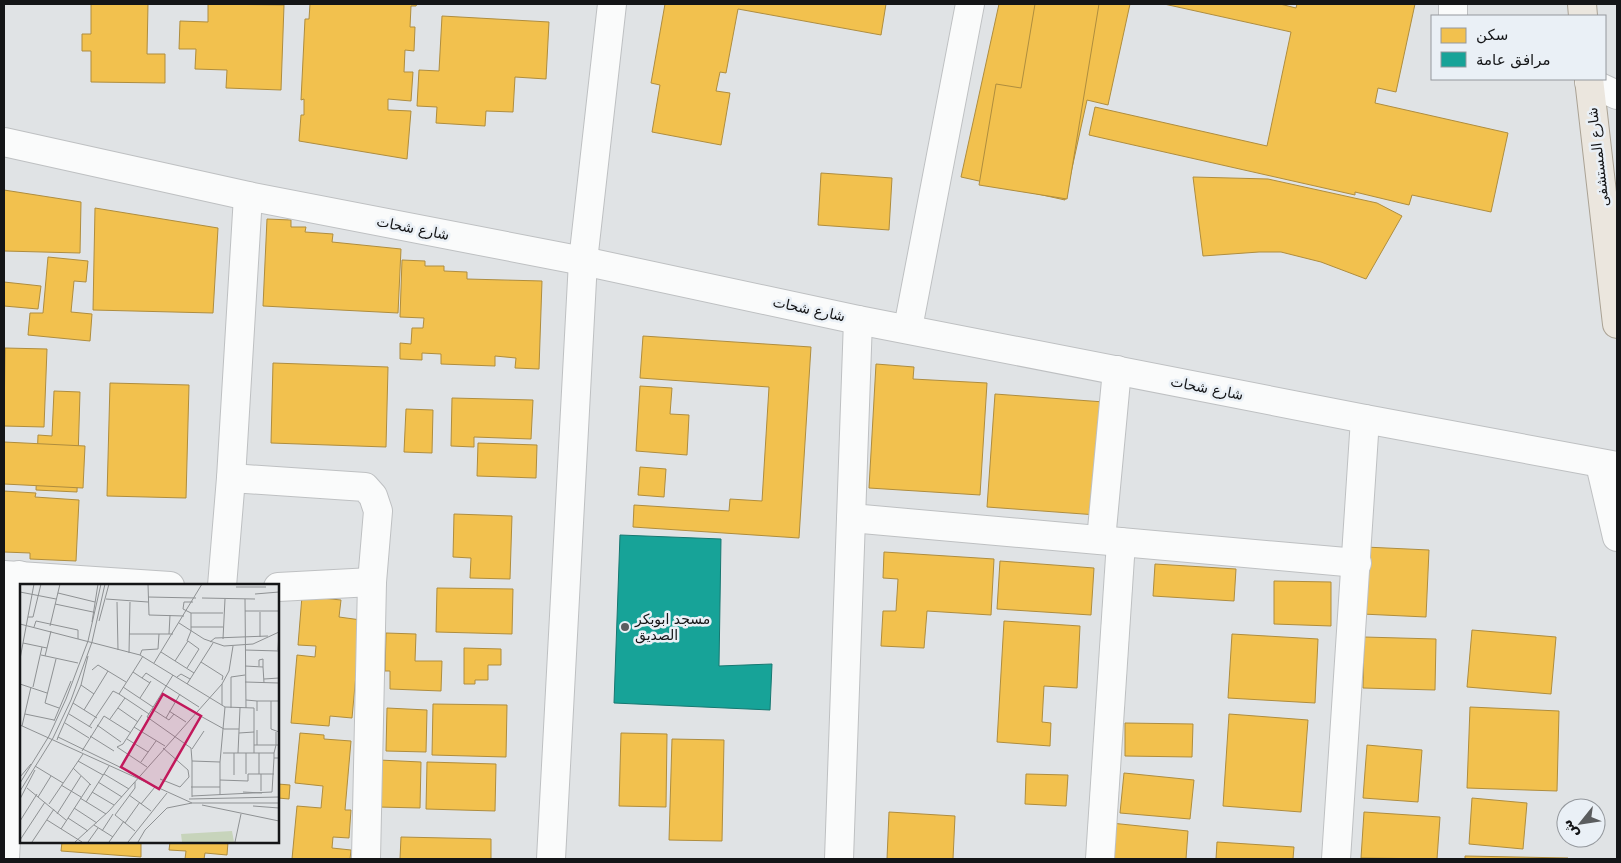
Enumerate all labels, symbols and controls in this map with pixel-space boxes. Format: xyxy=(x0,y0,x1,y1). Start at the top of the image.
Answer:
legend xyxy=(1431,15,1606,80)
text: سكن xyxy=(1476,26,1508,44)
text: مرافق عامة xyxy=(1476,51,1551,69)
street label: شارع المستشفى xyxy=(1584,106,1613,207)
street label: شارع شحات xyxy=(375,213,451,244)
street label: شارع شحات xyxy=(771,294,847,325)
street label: شارع شحات xyxy=(1169,373,1245,404)
inset map xyxy=(20,584,279,843)
place label: مسجد ابوبكر الصديق xyxy=(634,611,710,644)
marker: مسجد ابوبكر الصديق xyxy=(619,621,631,633)
north arrow xyxy=(1556,798,1606,848)
text: ش xyxy=(1558,817,1582,842)

